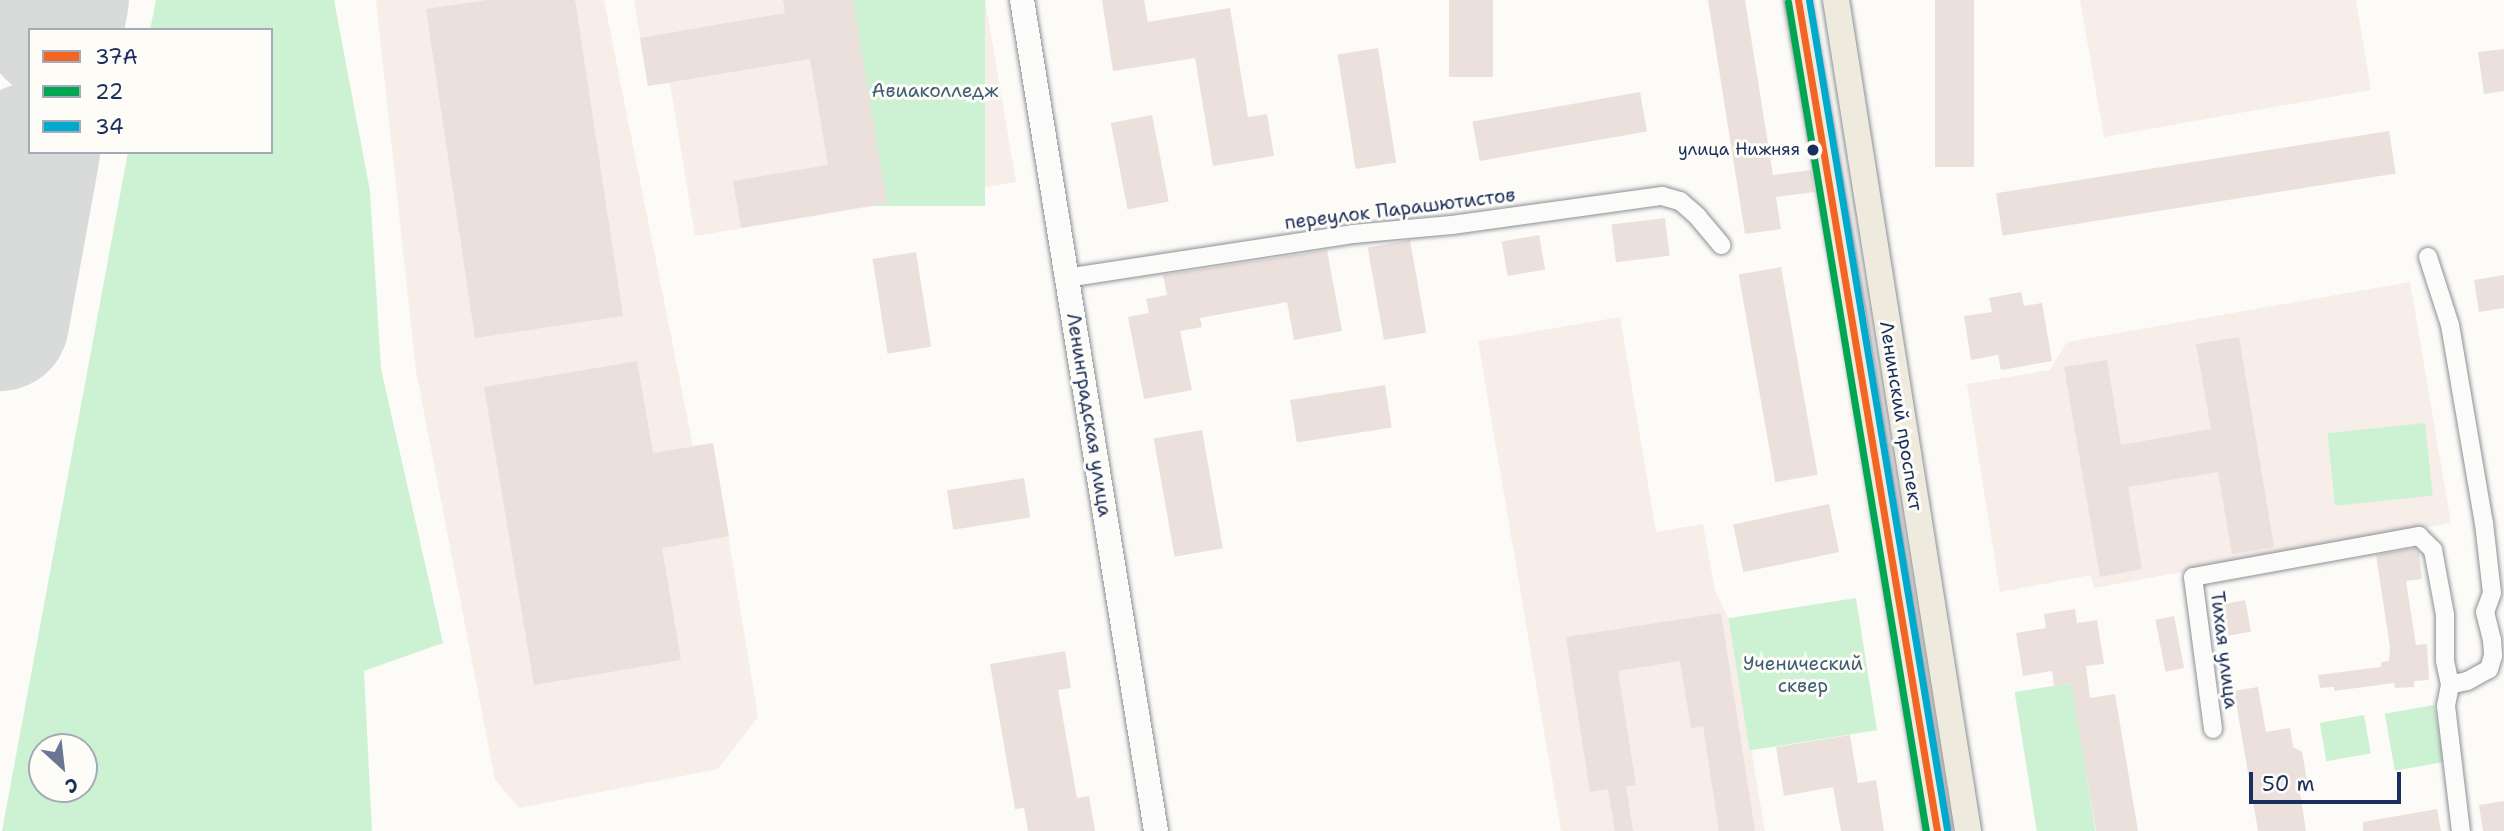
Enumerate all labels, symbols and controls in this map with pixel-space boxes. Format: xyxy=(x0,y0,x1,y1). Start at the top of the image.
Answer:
legend xyxy=(28,28,273,154)
text: 37А xyxy=(95,43,138,71)
text: 22 xyxy=(95,78,123,106)
park label: Авиаколледж xyxy=(872,80,998,102)
text: 34 xyxy=(95,113,124,141)
place label: улица Нижняя xyxy=(1678,140,1800,160)
marker: улица Нижняя xyxy=(1806,143,1820,157)
street label: переулок Парашютистов xyxy=(1283,184,1517,234)
street label: Ленинградская улица xyxy=(1062,312,1116,518)
street label: Ленинский проспект xyxy=(1875,320,1927,512)
street label: Тихая улица xyxy=(2205,590,2243,710)
park label: Ученический сквер xyxy=(1743,653,1863,697)
north arrow xyxy=(28,733,98,803)
scale bar xyxy=(2252,758,2404,802)
text: 50 m xyxy=(2262,770,2315,798)
text: С xyxy=(61,772,83,799)

